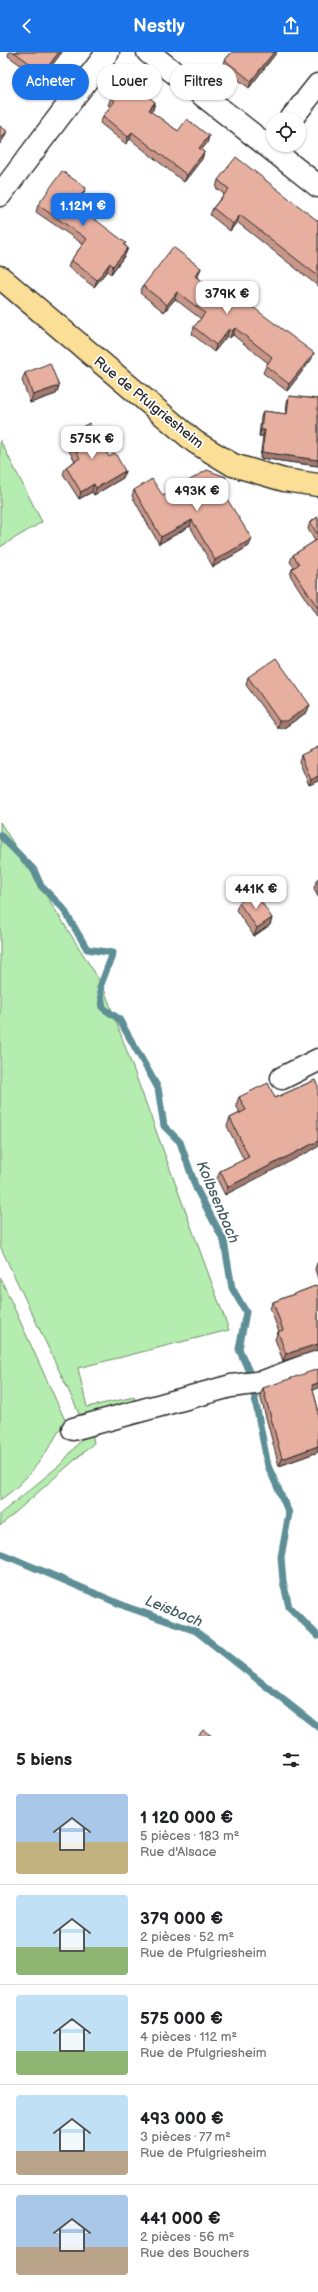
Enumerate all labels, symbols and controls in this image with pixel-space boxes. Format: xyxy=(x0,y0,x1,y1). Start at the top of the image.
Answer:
icon: back xyxy=(16,15,38,37)
icon: share xyxy=(280,15,302,37)
text: Nestly xyxy=(133,16,185,37)
chip: Acheter xyxy=(12,64,89,100)
chip: Louer xyxy=(97,64,162,100)
chip: Filtres xyxy=(170,64,237,100)
map controls xyxy=(266,112,306,152)
button: locate xyxy=(266,112,306,152)
pin: 1.12M € xyxy=(46,193,120,227)
text: 1.12M € xyxy=(60,198,106,214)
pin: 379K € xyxy=(194,281,260,315)
text: 379K € xyxy=(205,286,249,302)
street label: Rue de Pfulgriesheim xyxy=(90,353,207,452)
pin: 575K € xyxy=(59,426,125,460)
text: 575K € xyxy=(70,431,114,447)
pin: 493K € xyxy=(164,478,230,512)
text: 493K € xyxy=(174,483,220,499)
pin: 441K € xyxy=(223,876,289,910)
text: 441K € xyxy=(235,881,277,897)
water label: Kolbsenbach xyxy=(192,1158,243,1246)
water label: Leisbach xyxy=(142,1591,205,1632)
icon: filters xyxy=(280,1749,302,1771)
text: 5 biens xyxy=(16,1750,72,1770)
text: 1 120 000 € xyxy=(140,1808,233,1828)
icon: home xyxy=(48,1810,96,1858)
text: 5 pièces · 183 m² xyxy=(140,1828,239,1844)
text: Rue d'Alsace xyxy=(140,1844,217,1860)
text: 379 000 € xyxy=(140,1909,223,1929)
icon: home xyxy=(48,1911,96,1959)
text: 2 pièces · 52 m² xyxy=(140,1929,234,1945)
text: Rue de Pfulgriesheim xyxy=(140,1945,266,1961)
text: 575 000 € xyxy=(140,2009,223,2029)
icon: home xyxy=(48,2011,96,2059)
text: 4 pièces · 112 m² xyxy=(140,2029,237,2045)
text: Rue de Pfulgriesheim xyxy=(140,2045,266,2061)
text: 493 000 € xyxy=(140,2109,224,2129)
icon: home xyxy=(48,2111,96,2159)
text: 3 pièces · 77 m² xyxy=(140,2129,231,2145)
text: Rue de Pfulgriesheim xyxy=(140,2145,266,2161)
text: 441 000 € xyxy=(140,2209,221,2229)
icon: home xyxy=(48,2211,96,2259)
text: 2 pièces · 56 m² xyxy=(140,2229,234,2245)
text: Rue des Bouchers xyxy=(140,2245,249,2261)

